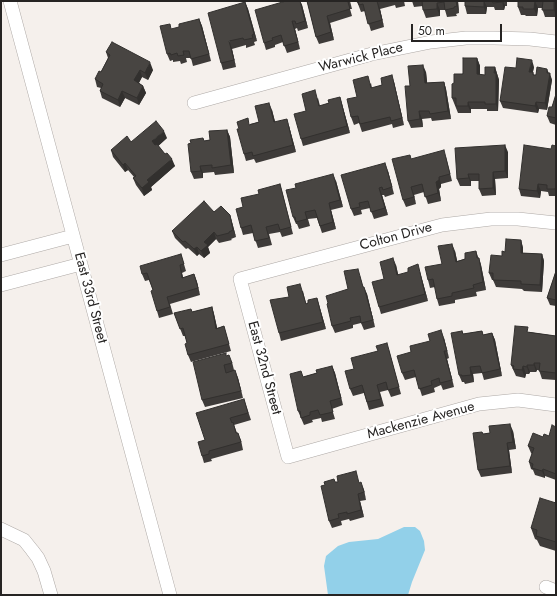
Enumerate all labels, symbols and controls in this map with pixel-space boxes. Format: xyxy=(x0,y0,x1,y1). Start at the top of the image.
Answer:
scale bar xyxy=(413,16,504,42)
text: 50 m xyxy=(418,22,445,40)
street label: Warwick Place xyxy=(317,39,405,77)
street label: Colton Drive xyxy=(358,219,434,255)
street label: East 33rd Street xyxy=(70,251,110,345)
street label: East 32nd Street xyxy=(243,319,285,417)
street label: Mackenzie Avenue xyxy=(366,399,476,443)

